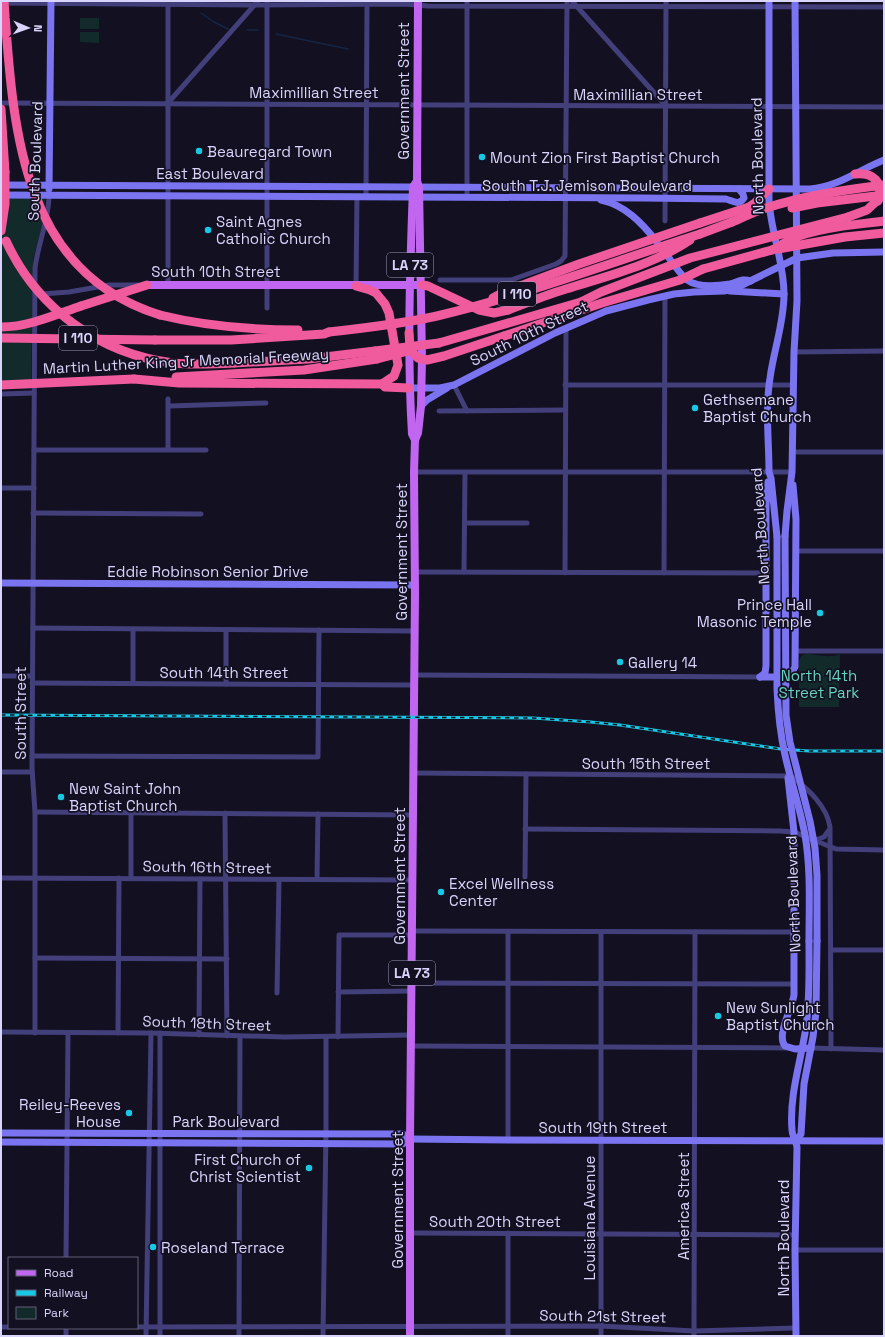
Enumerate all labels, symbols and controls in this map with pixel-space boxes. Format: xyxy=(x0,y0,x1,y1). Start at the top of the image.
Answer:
north arrow xyxy=(8,8,48,48)
street label: Government Street xyxy=(394,22,413,160)
text: N xyxy=(31,24,45,32)
street label: Maximillian Street xyxy=(249,83,379,102)
street label: Maximillian Street xyxy=(573,85,703,104)
street label: North Boulevard xyxy=(746,97,768,215)
street label: South Boulevard xyxy=(23,101,47,221)
place label: Beauregard Town xyxy=(207,142,332,161)
marker: Beauregard Town xyxy=(194,146,204,156)
place label: Mount Zion First Baptist Church xyxy=(490,148,720,167)
marker: Mount Zion First Baptist Church xyxy=(477,152,487,162)
street label: East Boulevard xyxy=(156,164,264,183)
street label: South T.J. Jemison Boulevard xyxy=(482,176,692,195)
place label: Saint Agnes Catholic Church xyxy=(216,212,331,248)
marker: Saint Agnes Catholic Church xyxy=(203,225,213,235)
road number: LA 73 xyxy=(387,253,433,277)
street label: South 10th Street xyxy=(151,262,281,281)
road number: I 110 xyxy=(498,282,536,306)
street label: South 10th Street xyxy=(467,296,591,370)
road number: I 110 xyxy=(59,326,97,350)
street label: Martin Luther King Jr Memorial Freeway xyxy=(43,344,329,378)
place label: Gethsemane Baptist Church xyxy=(703,390,811,426)
marker: Gethsemane Baptist Church xyxy=(690,403,700,413)
street label: North Boulevard xyxy=(746,467,774,585)
street label: Government Street xyxy=(392,483,411,621)
street label: Eddie Robinson Senior Drive xyxy=(107,562,309,581)
place label: Prince Hall Masonic Temple xyxy=(697,595,812,631)
marker: Prince Hall Masonic Temple xyxy=(815,608,825,618)
place label: Gallery 14 xyxy=(628,653,697,672)
marker: Gallery 14 xyxy=(615,657,625,667)
street label: South 14th Street xyxy=(159,663,289,682)
street label: South Street xyxy=(11,666,30,760)
park label: North 14th Street Park xyxy=(779,666,859,702)
street label: South 15th Street xyxy=(582,754,710,773)
place label: New Saint John Baptist Church xyxy=(69,779,181,815)
marker: New Saint John Baptist Church xyxy=(56,792,66,802)
street label: Government Street xyxy=(390,807,409,945)
street label: North Boulevard xyxy=(781,835,805,953)
street label: South 16th Street xyxy=(142,856,272,878)
place label: Excel Wellness Center xyxy=(449,874,554,910)
marker: Excel Wellness Center xyxy=(436,887,446,897)
road number: LA 73 xyxy=(389,961,435,985)
place label: New Sunlight Baptist Church xyxy=(726,998,834,1034)
street label: South 18th Street xyxy=(142,1011,272,1035)
marker: New Sunlight Baptist Church xyxy=(713,1011,723,1021)
place label: Reiley-Reeves House xyxy=(19,1095,121,1131)
marker: Reiley-Reeves House xyxy=(124,1108,134,1118)
street label: Park Boulevard xyxy=(172,1112,280,1131)
street label: South 19th Street xyxy=(539,1118,668,1137)
street label: Government Street xyxy=(388,1131,407,1269)
place label: First Church of Christ Scientist xyxy=(189,1150,301,1186)
street label: America Street xyxy=(674,1152,693,1260)
street label: Louisiana Avenue xyxy=(580,1155,599,1280)
marker: First Church of Christ Scientist xyxy=(304,1163,314,1173)
street label: North Boulevard xyxy=(774,1180,793,1296)
street label: South 20th Street xyxy=(429,1212,561,1231)
place label: Roseland Terrace xyxy=(161,1238,285,1257)
marker: Roseland Terrace xyxy=(148,1242,158,1252)
legend xyxy=(8,1257,138,1329)
text: Road xyxy=(44,1265,73,1281)
text: Railway xyxy=(44,1285,88,1301)
text: Park xyxy=(44,1305,69,1321)
street label: South 21st Street xyxy=(539,1305,667,1327)

